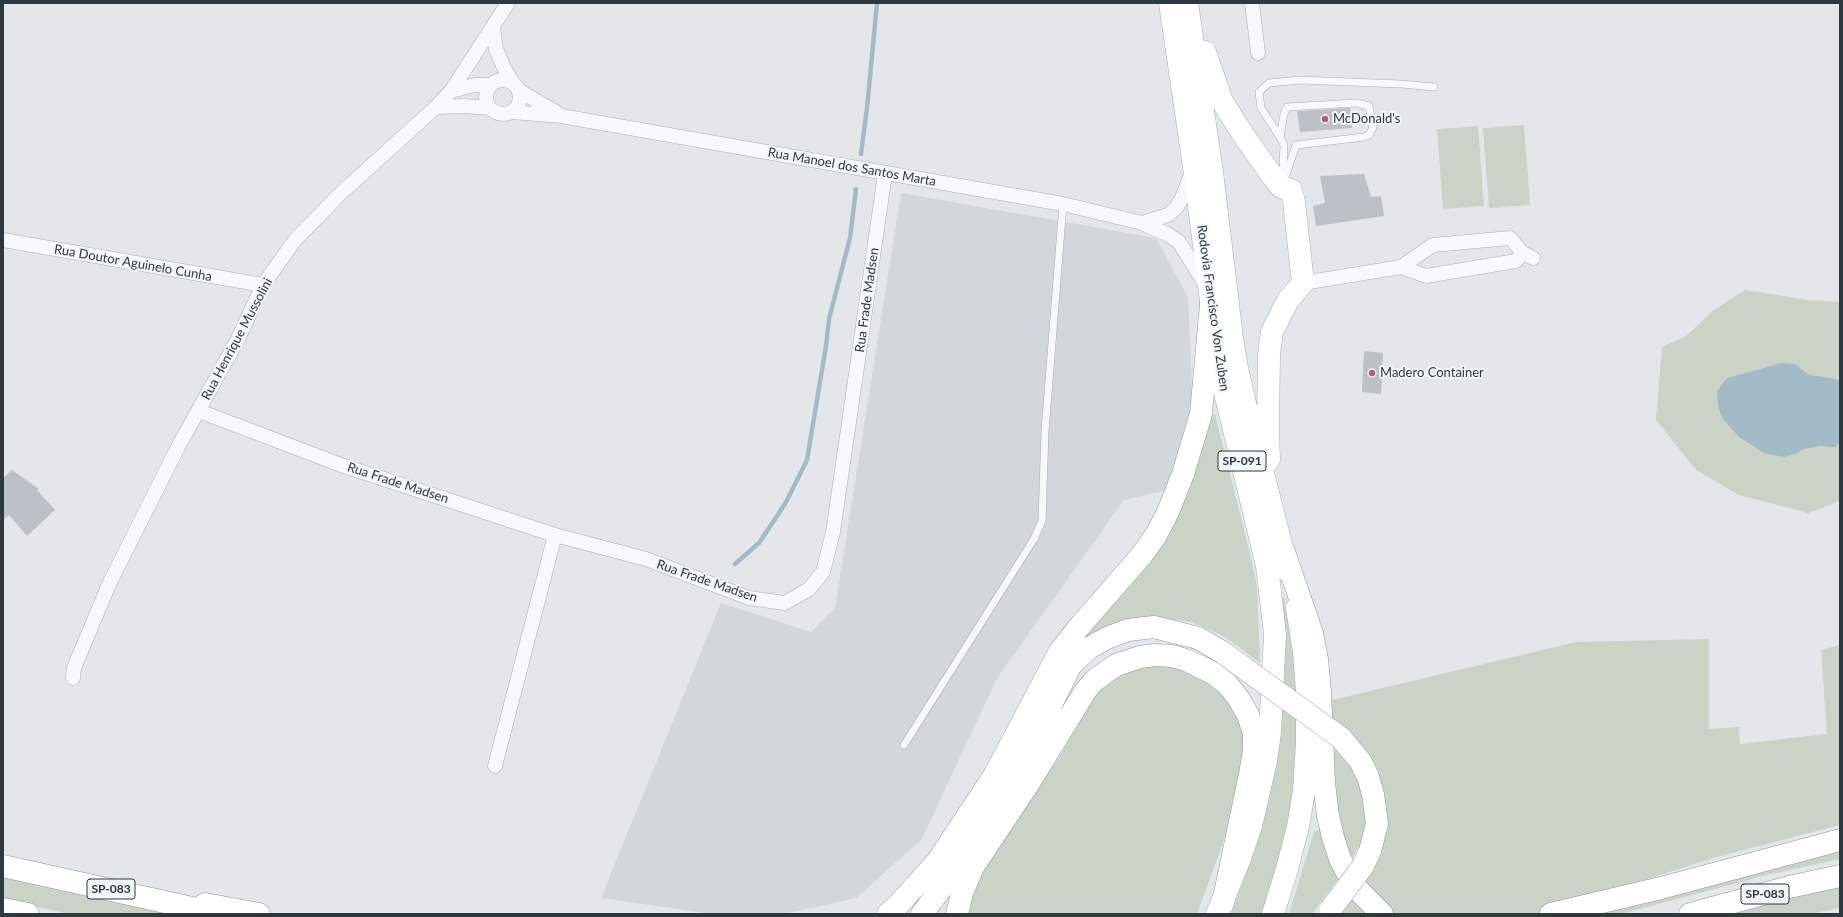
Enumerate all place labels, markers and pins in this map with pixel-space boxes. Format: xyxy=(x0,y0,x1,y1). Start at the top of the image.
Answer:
place label: McDonald's xyxy=(1333,111,1400,127)
marker: McDonald's xyxy=(1320,114,1330,124)
place label: Madero Container xyxy=(1380,365,1484,381)
marker: Madero Container xyxy=(1367,368,1377,378)

